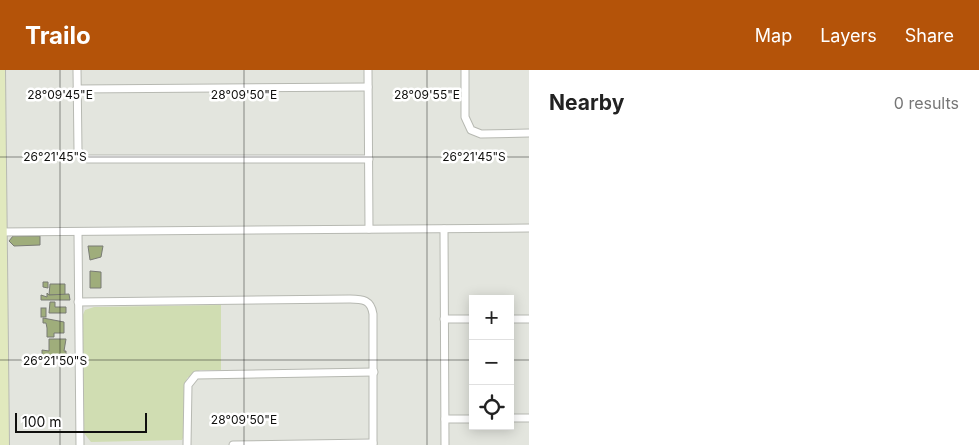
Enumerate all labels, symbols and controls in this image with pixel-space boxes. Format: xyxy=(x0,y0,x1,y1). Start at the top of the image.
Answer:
text: Trailo xyxy=(25,21,91,50)
text: Map xyxy=(755,25,792,46)
text: Layers xyxy=(820,25,877,46)
text: Share xyxy=(905,25,954,46)
text: 28°09'45"E xyxy=(27,87,93,102)
text: 28°09'50"E xyxy=(211,87,277,102)
text: 28°09'55"E xyxy=(394,87,460,102)
text: Nearby xyxy=(549,90,624,115)
text: 0 results xyxy=(894,93,959,113)
text: 26°21'45"S xyxy=(23,149,87,164)
text: 26°21'45"S xyxy=(442,149,506,164)
map controls xyxy=(469,295,514,430)
button: + xyxy=(469,295,514,340)
button: − xyxy=(469,340,514,385)
text: 26°21'50"S xyxy=(23,353,87,368)
button: locate xyxy=(469,385,514,430)
scale bar xyxy=(15,410,148,433)
text: 28°09'50"E xyxy=(211,412,277,427)
text: 100 m xyxy=(22,413,62,430)

